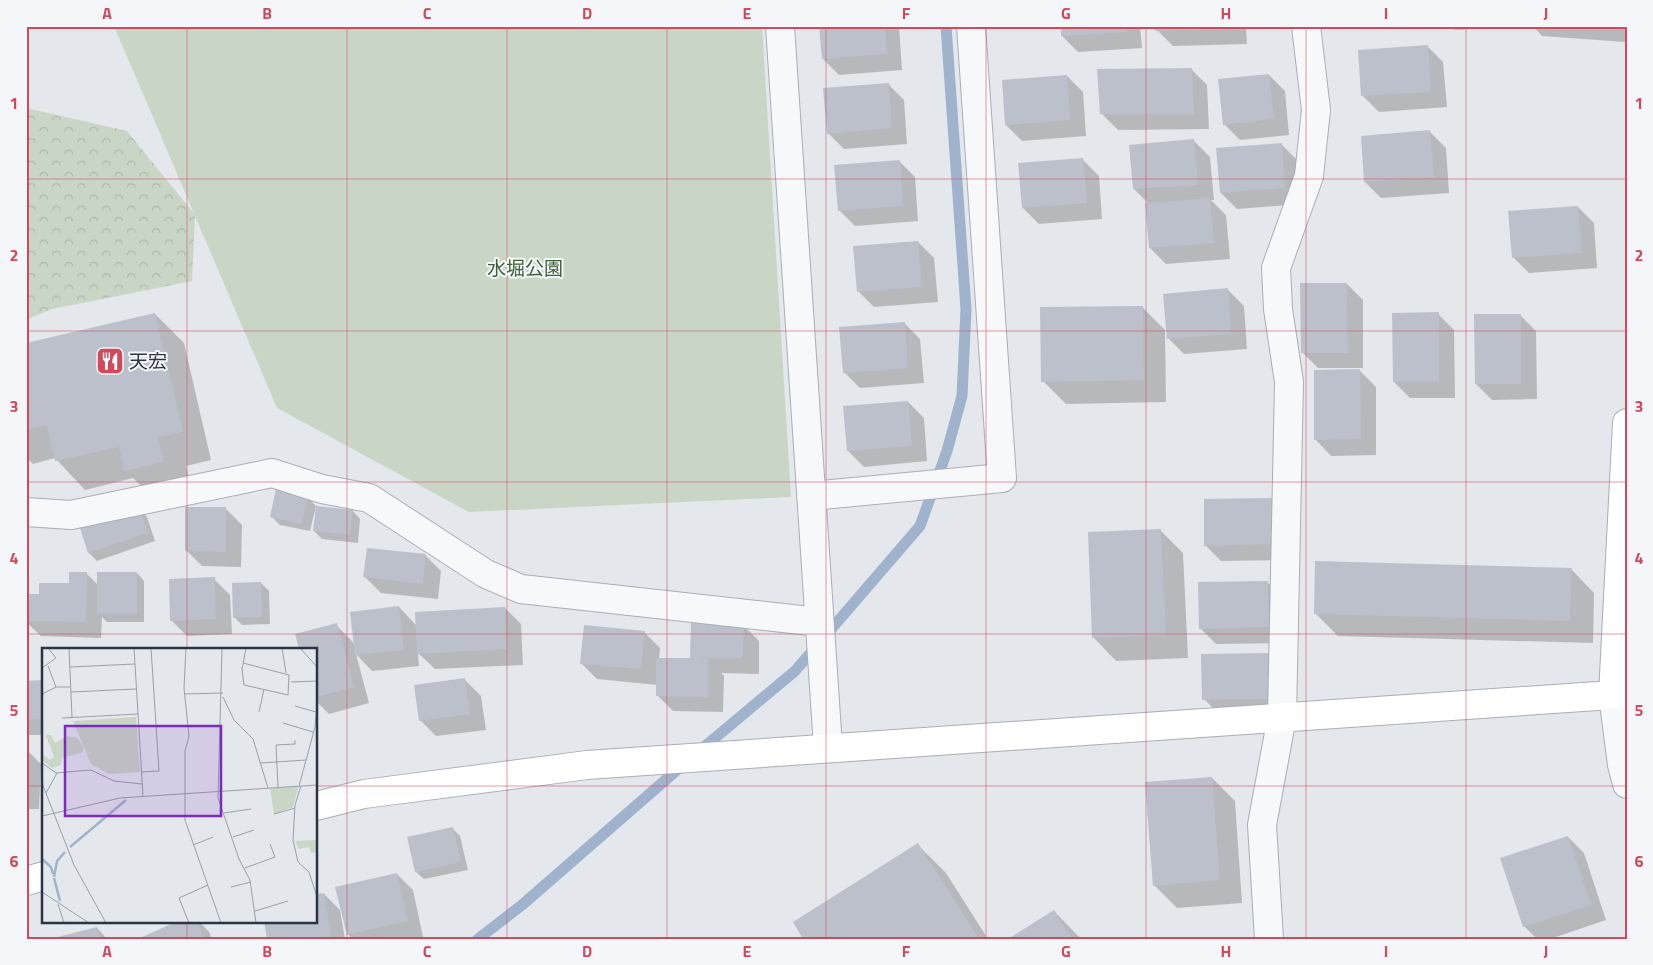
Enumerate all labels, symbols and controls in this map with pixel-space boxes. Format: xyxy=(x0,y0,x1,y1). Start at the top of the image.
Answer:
text: A xyxy=(102,1,112,25)
text: B xyxy=(262,1,272,25)
text: C xyxy=(423,1,432,25)
text: D xyxy=(582,1,592,25)
text: E xyxy=(743,1,752,25)
text: F xyxy=(902,1,911,25)
text: G xyxy=(1061,1,1071,25)
text: H xyxy=(1221,1,1231,25)
text: I xyxy=(1384,1,1388,25)
text: J xyxy=(1544,1,1548,25)
text: 1 xyxy=(10,91,18,115)
text: 1 xyxy=(1635,91,1643,115)
text: 2 xyxy=(10,243,18,267)
text: 2 xyxy=(1635,243,1643,267)
park label: 水堀公園 xyxy=(487,253,563,282)
restaurant icon: 天宏 xyxy=(95,346,125,376)
place label: 天宏 xyxy=(129,346,167,375)
text: 3 xyxy=(10,394,18,418)
text: 3 xyxy=(1635,394,1643,418)
text: 4 xyxy=(10,546,19,570)
text: 4 xyxy=(1635,546,1644,570)
inset map xyxy=(42,648,318,922)
text: 5 xyxy=(10,698,19,722)
text: 5 xyxy=(1635,698,1644,722)
text: 6 xyxy=(10,849,19,873)
text: 6 xyxy=(1635,849,1644,873)
text: A xyxy=(102,939,112,963)
text: B xyxy=(262,939,272,963)
text: C xyxy=(423,939,432,963)
text: D xyxy=(582,939,592,963)
text: E xyxy=(743,939,752,963)
text: F xyxy=(902,939,911,963)
text: G xyxy=(1061,939,1071,963)
text: H xyxy=(1221,939,1231,963)
text: I xyxy=(1384,939,1388,963)
text: J xyxy=(1544,939,1548,963)

